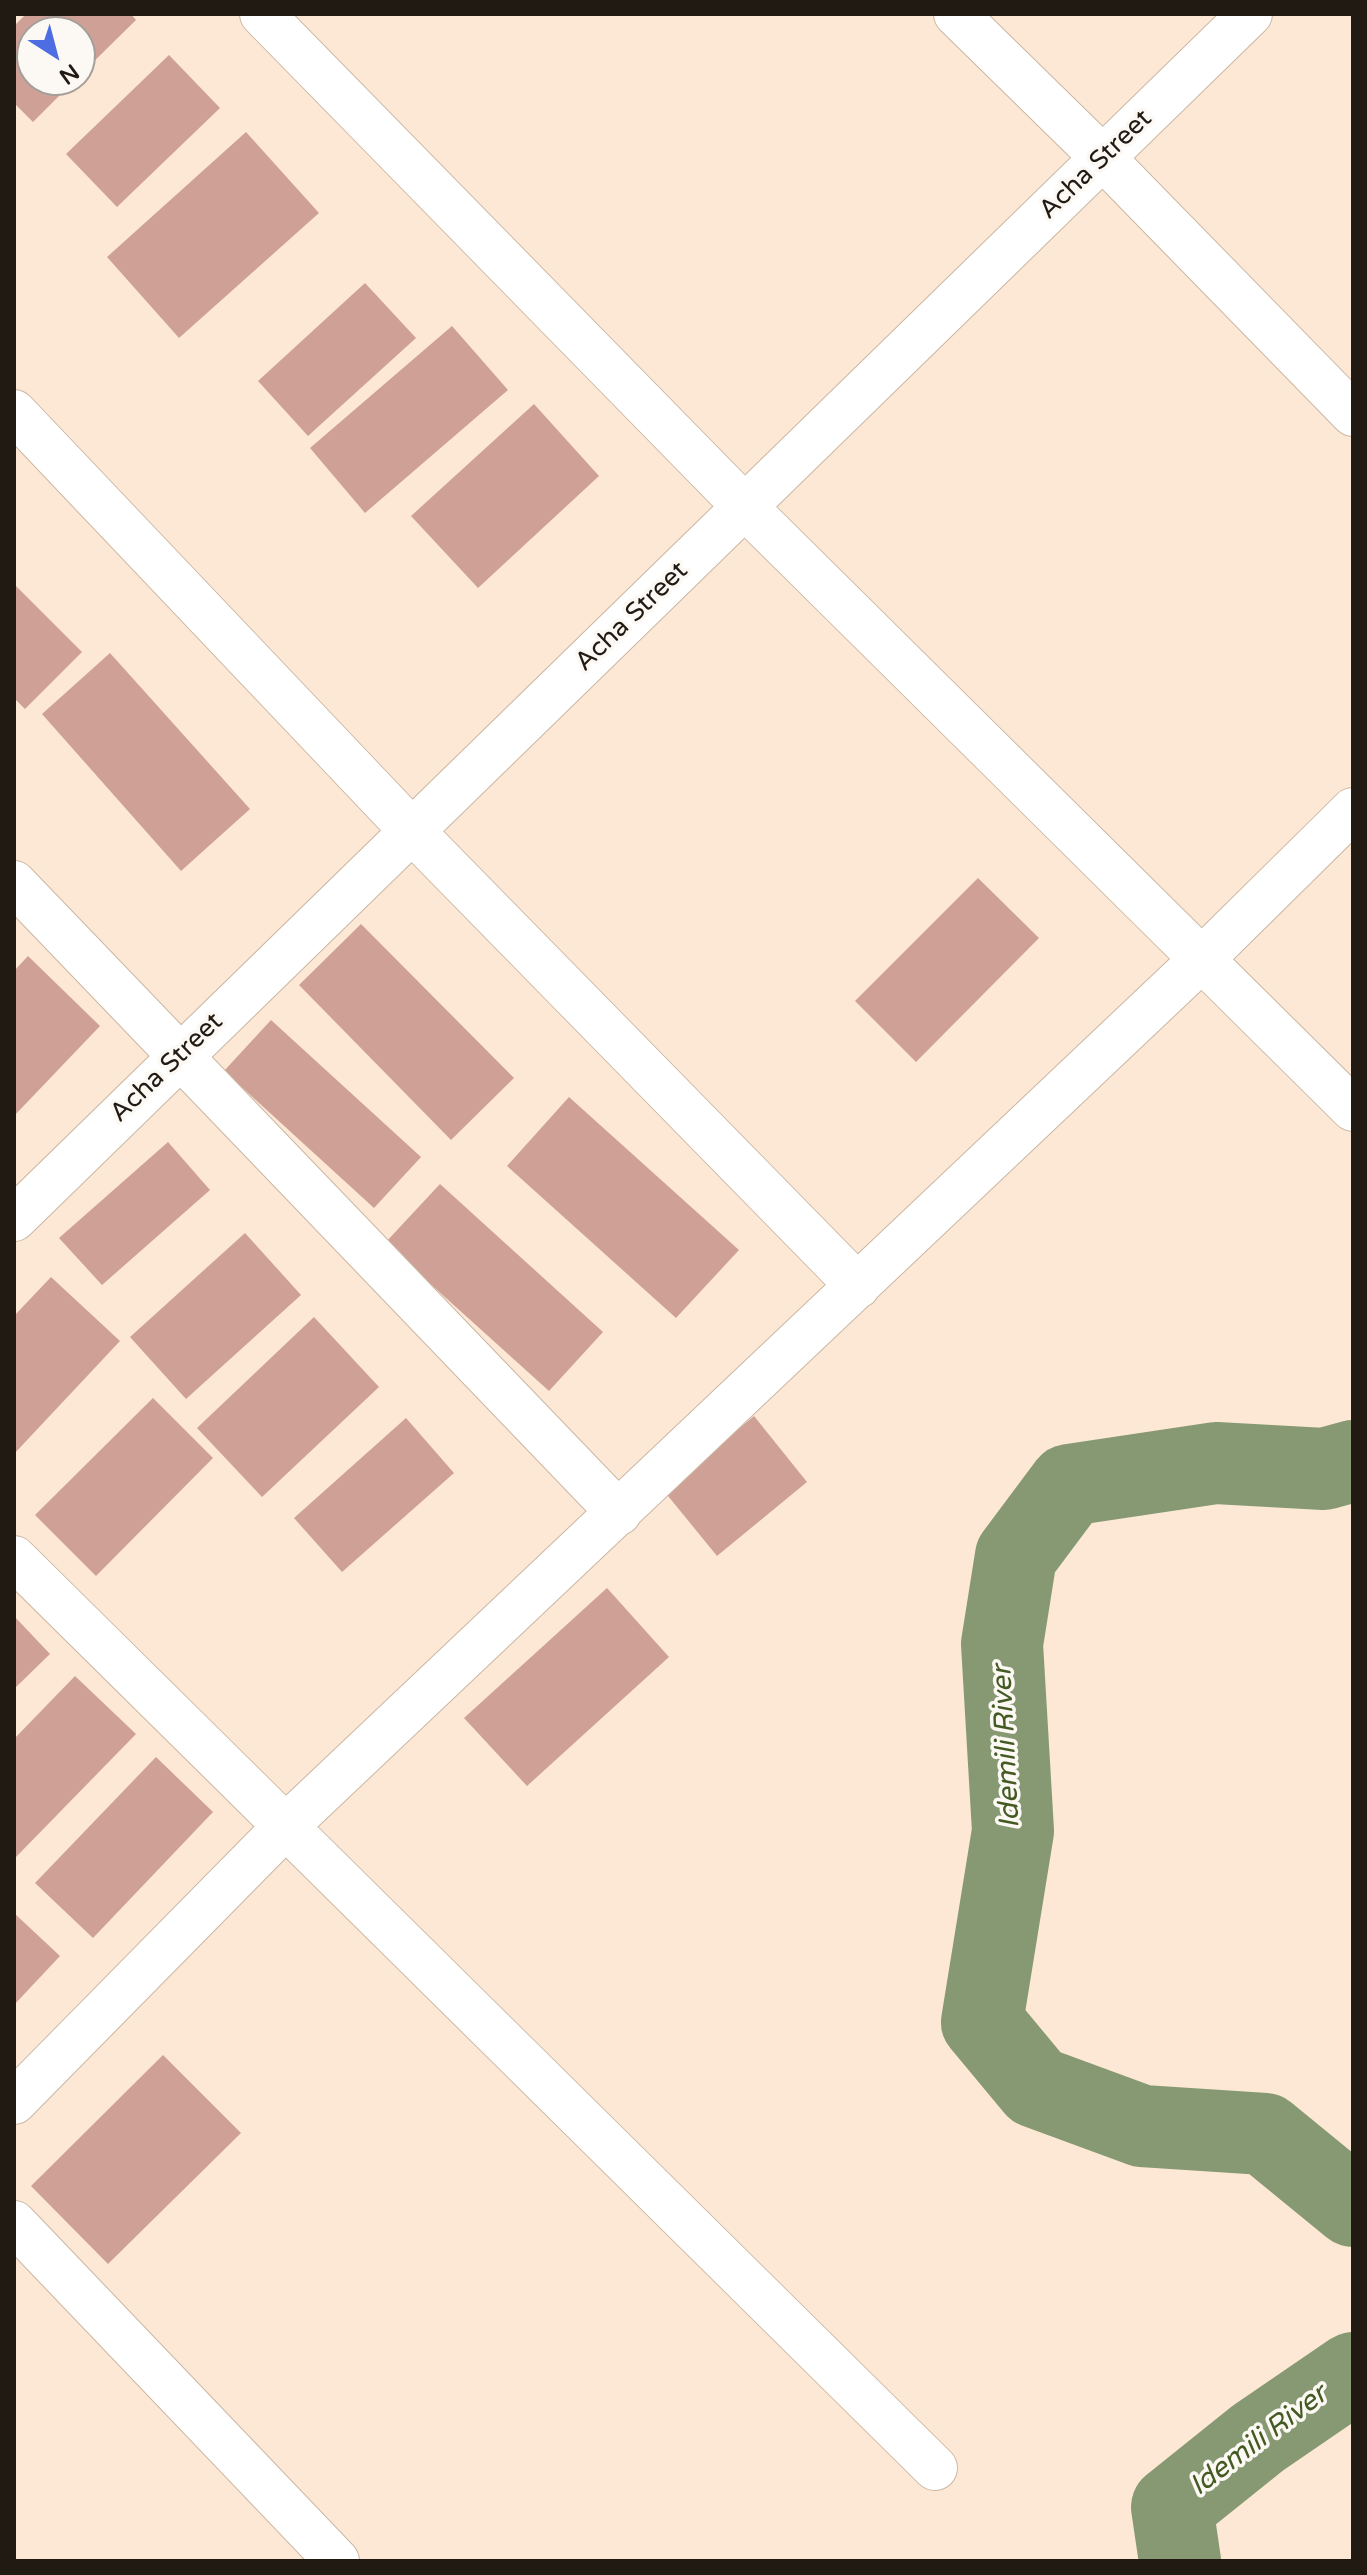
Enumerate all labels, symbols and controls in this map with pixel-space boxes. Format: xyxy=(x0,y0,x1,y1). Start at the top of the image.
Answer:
north arrow xyxy=(16,16,96,96)
text: N xyxy=(54,58,84,90)
street label: Acha Street xyxy=(1033,104,1159,226)
street label: Acha Street xyxy=(569,556,695,678)
street label: Acha Street xyxy=(104,1007,230,1129)
water label: Idemili River xyxy=(986,1665,1028,1829)
water label: Idemili River xyxy=(1184,2378,1334,2504)

